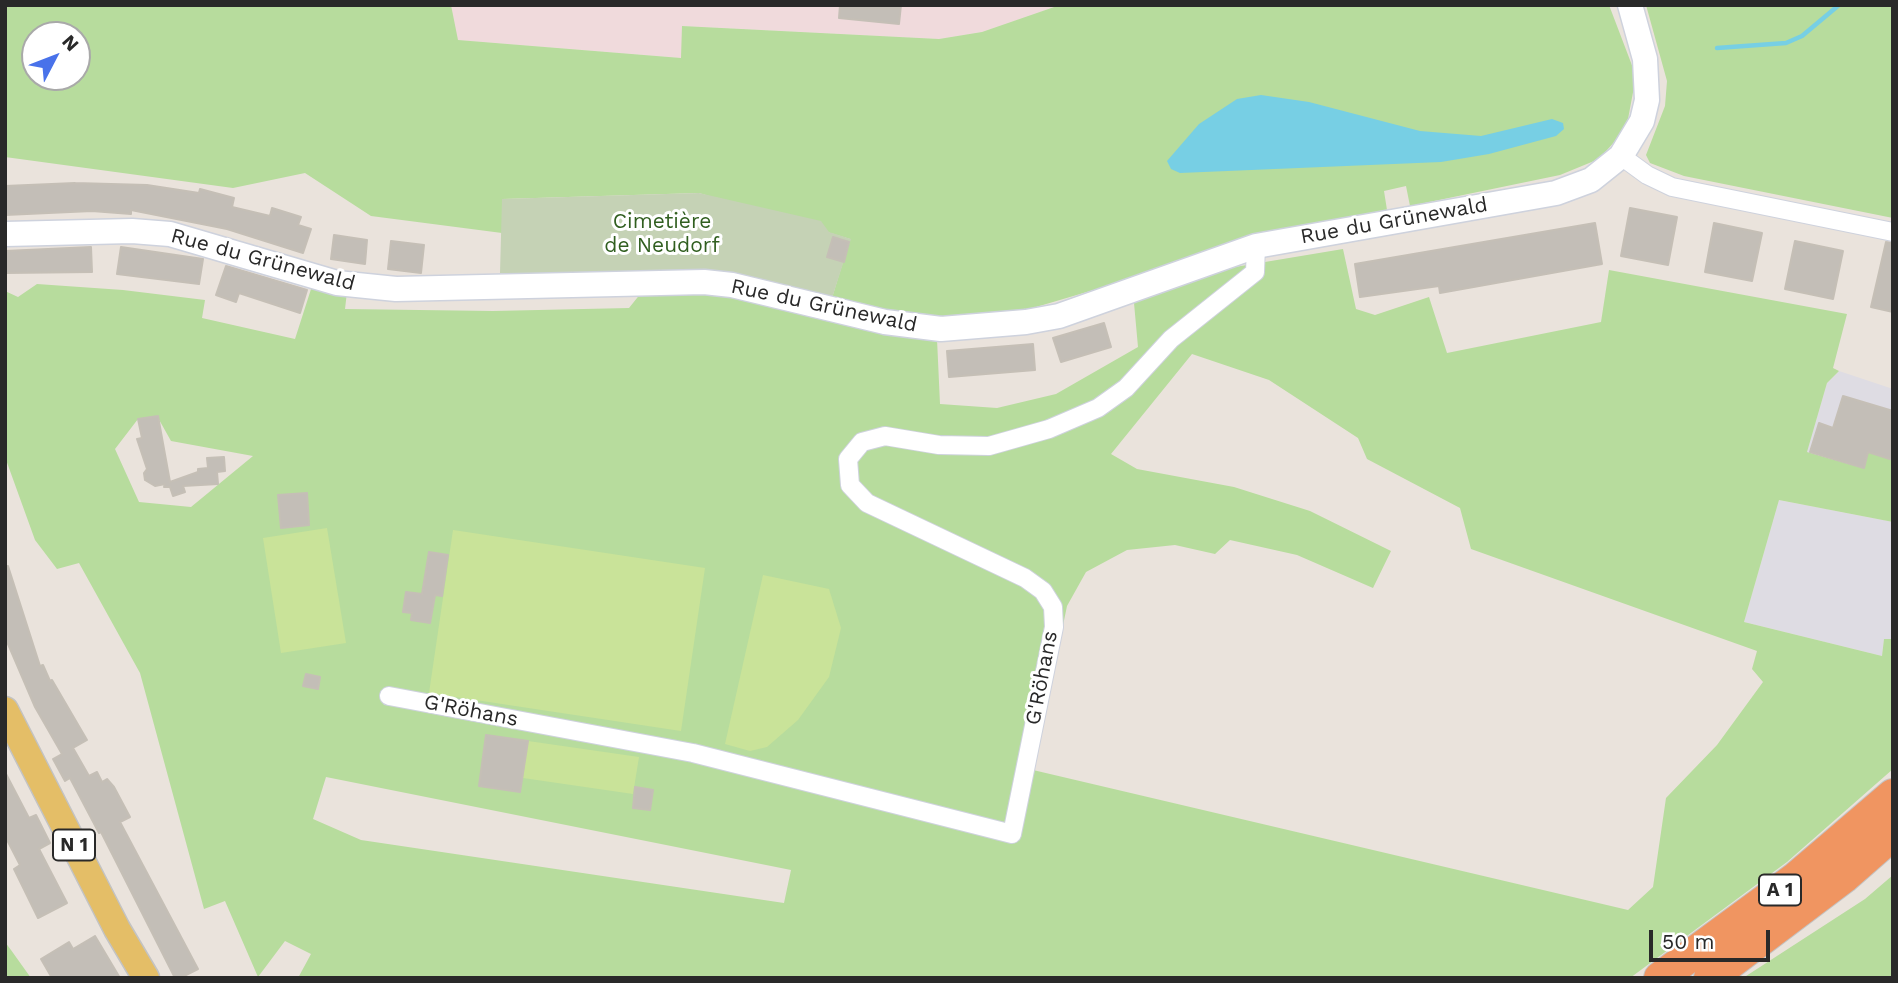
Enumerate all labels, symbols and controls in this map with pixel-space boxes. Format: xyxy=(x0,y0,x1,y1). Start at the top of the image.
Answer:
north arrow xyxy=(21,21,91,91)
text: N xyxy=(57,30,84,56)
street label: Rue du Grünewald xyxy=(1298,192,1490,250)
park label: Cimetière de Neudorf xyxy=(604,209,720,259)
street label: Rue du Grünewald xyxy=(168,223,358,297)
street label: Rue du Grünewald xyxy=(729,274,919,338)
street label: G'Röhans xyxy=(1021,629,1063,727)
street label: G'Röhans xyxy=(422,690,520,732)
road number: N 1 xyxy=(53,830,95,860)
road number: A 1 xyxy=(1759,874,1801,906)
scale bar xyxy=(1653,916,1774,960)
text: 50 m xyxy=(1662,929,1714,954)

